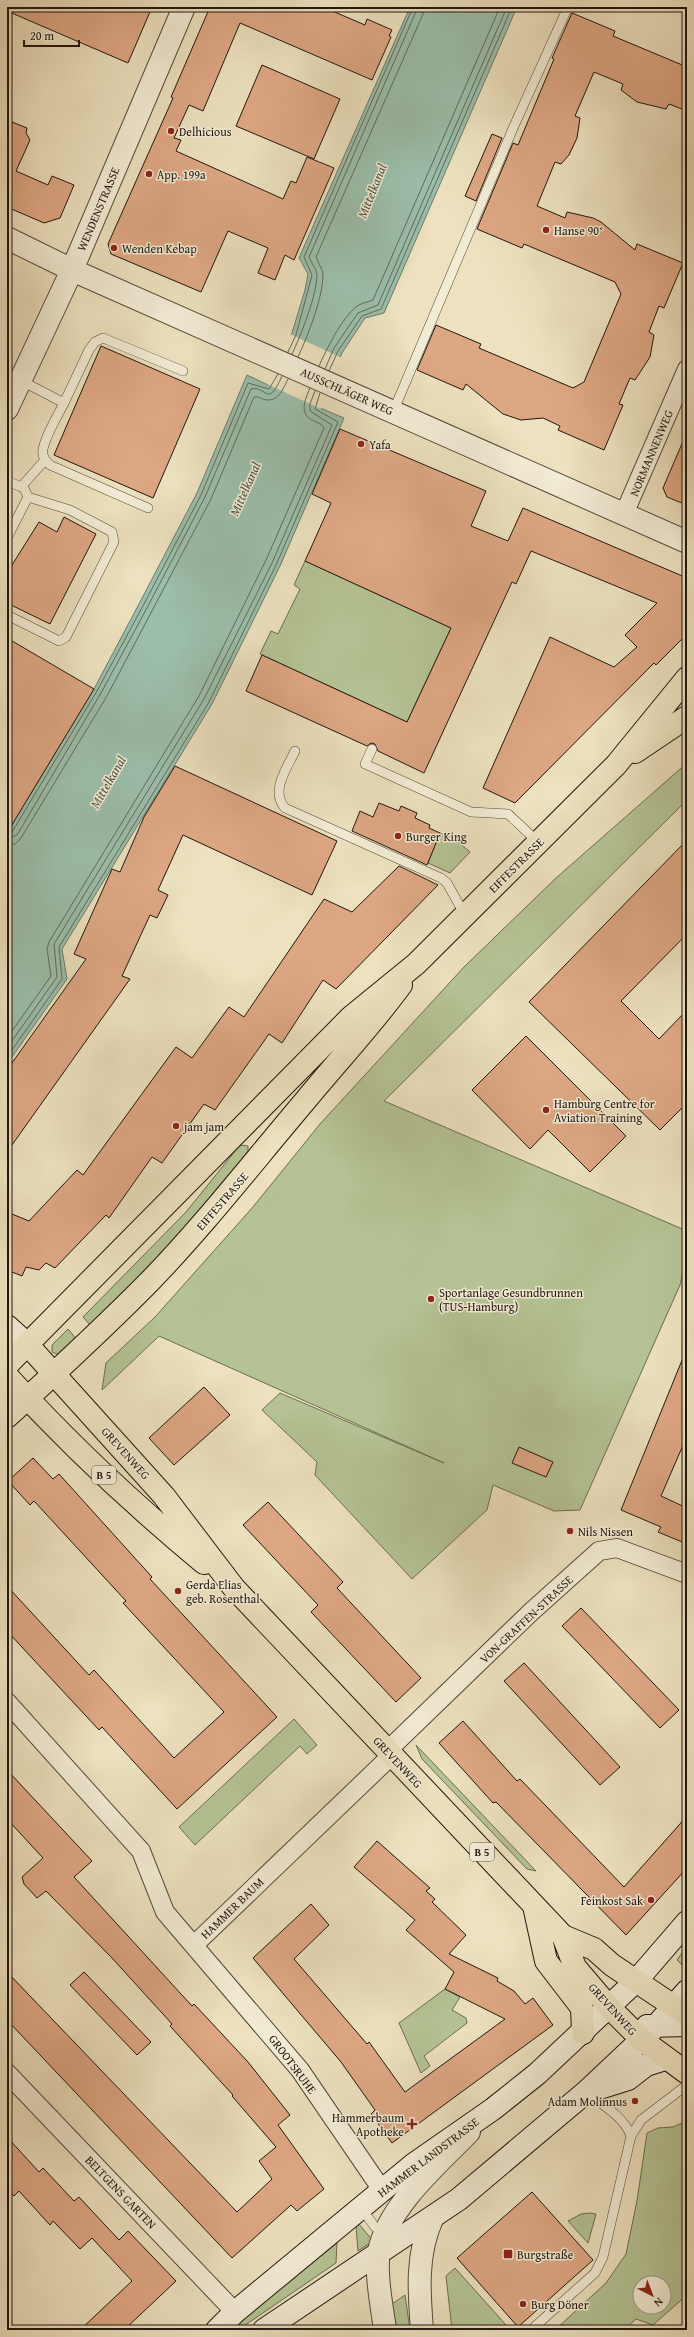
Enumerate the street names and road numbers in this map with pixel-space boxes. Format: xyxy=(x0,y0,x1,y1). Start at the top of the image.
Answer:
street label: WENDENSTRASSE xyxy=(73,164,123,254)
street label: AUSSCHLÄGER WEG xyxy=(298,363,396,419)
street label: NORMANNENWEG xyxy=(625,407,677,499)
street label: EIFFESTRASSE xyxy=(484,833,548,897)
street label: EIFFESTRASSE xyxy=(192,1168,252,1234)
street label: GREVENWEG xyxy=(98,1423,154,1483)
road number: B 5 xyxy=(92,1466,116,1484)
street label: VON-GRAFFEN-STRASSE xyxy=(476,1571,576,1667)
street label: GREVENWEG xyxy=(370,1732,426,1792)
road number: B 5 xyxy=(470,1843,494,1861)
street label: HAMMER BAUM xyxy=(197,1873,267,1943)
street label: GREVENWEG xyxy=(585,1979,641,2039)
street label: GROOTSRUHE xyxy=(265,2031,321,2097)
street label: HAMMER LANDSTRASSE xyxy=(374,2113,482,2201)
street label: BELTGENS GARTEN xyxy=(82,2152,161,2232)

